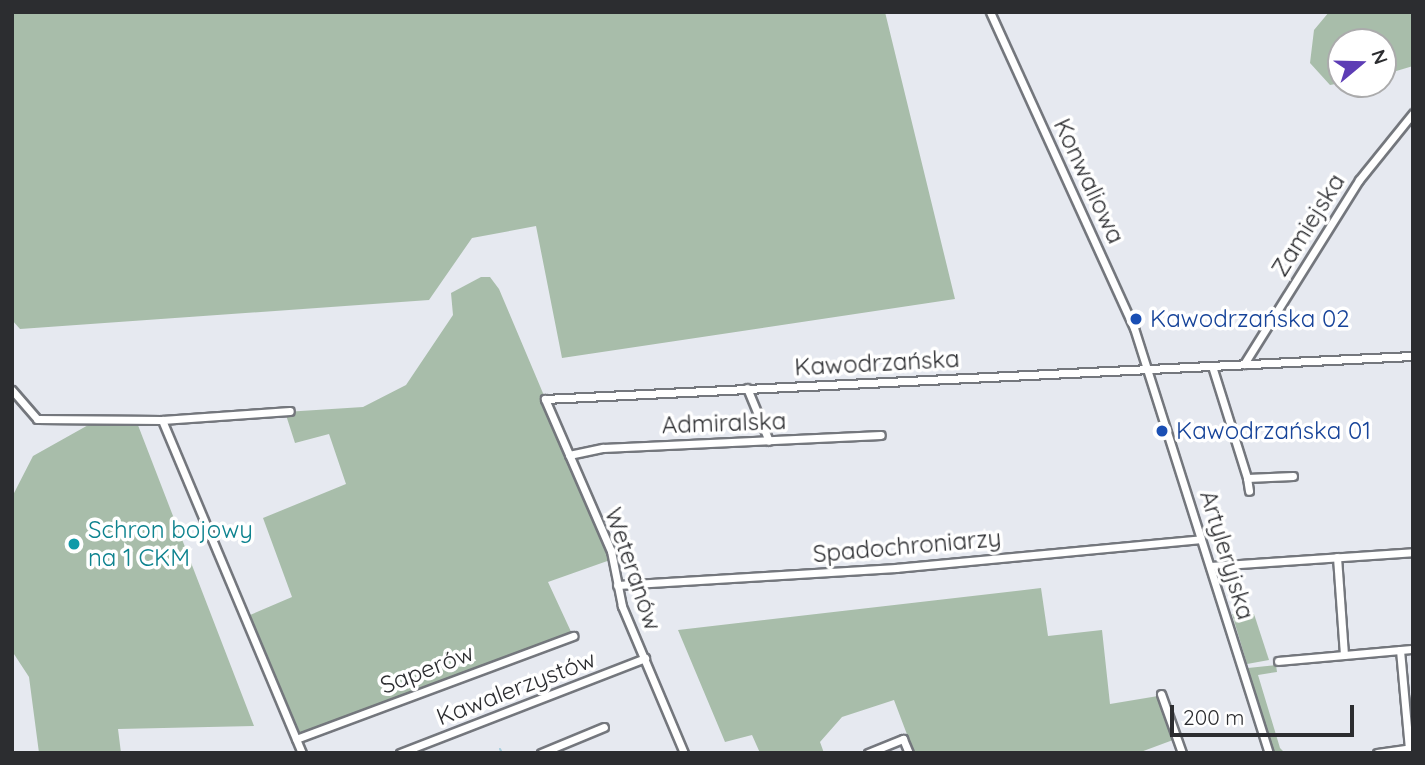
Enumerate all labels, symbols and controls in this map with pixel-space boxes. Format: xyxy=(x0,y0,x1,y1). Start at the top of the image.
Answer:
north arrow xyxy=(1327,28,1397,98)
text: N xyxy=(1366,46,1394,67)
street label: Konwaliowa xyxy=(1048,114,1130,248)
street label: Zamiejska xyxy=(1265,168,1351,282)
place label: Kawodrzańska 02 xyxy=(1150,305,1350,333)
marker: Kawodrzańska 02 xyxy=(1128,311,1144,327)
street label: Kawodrzańska xyxy=(794,344,960,382)
street label: Admiralska xyxy=(661,406,787,440)
place label: Kawodrzańska 01 xyxy=(1176,417,1371,445)
marker: Kawodrzańska 01 xyxy=(1154,423,1170,439)
street label: Artyleryjska xyxy=(1194,487,1260,623)
street label: Weteranów xyxy=(599,504,667,634)
place label: Schron bojowy na 1 CKM xyxy=(88,516,253,572)
street label: Spadochroniarzy xyxy=(812,523,1002,569)
marker: Schron bojowy na 1 CKM xyxy=(66,536,82,552)
street label: Saperów xyxy=(376,638,478,700)
street label: Kawalerzystów xyxy=(432,644,600,732)
scale bar xyxy=(1173,692,1357,736)
text: 200 m xyxy=(1183,704,1245,730)

